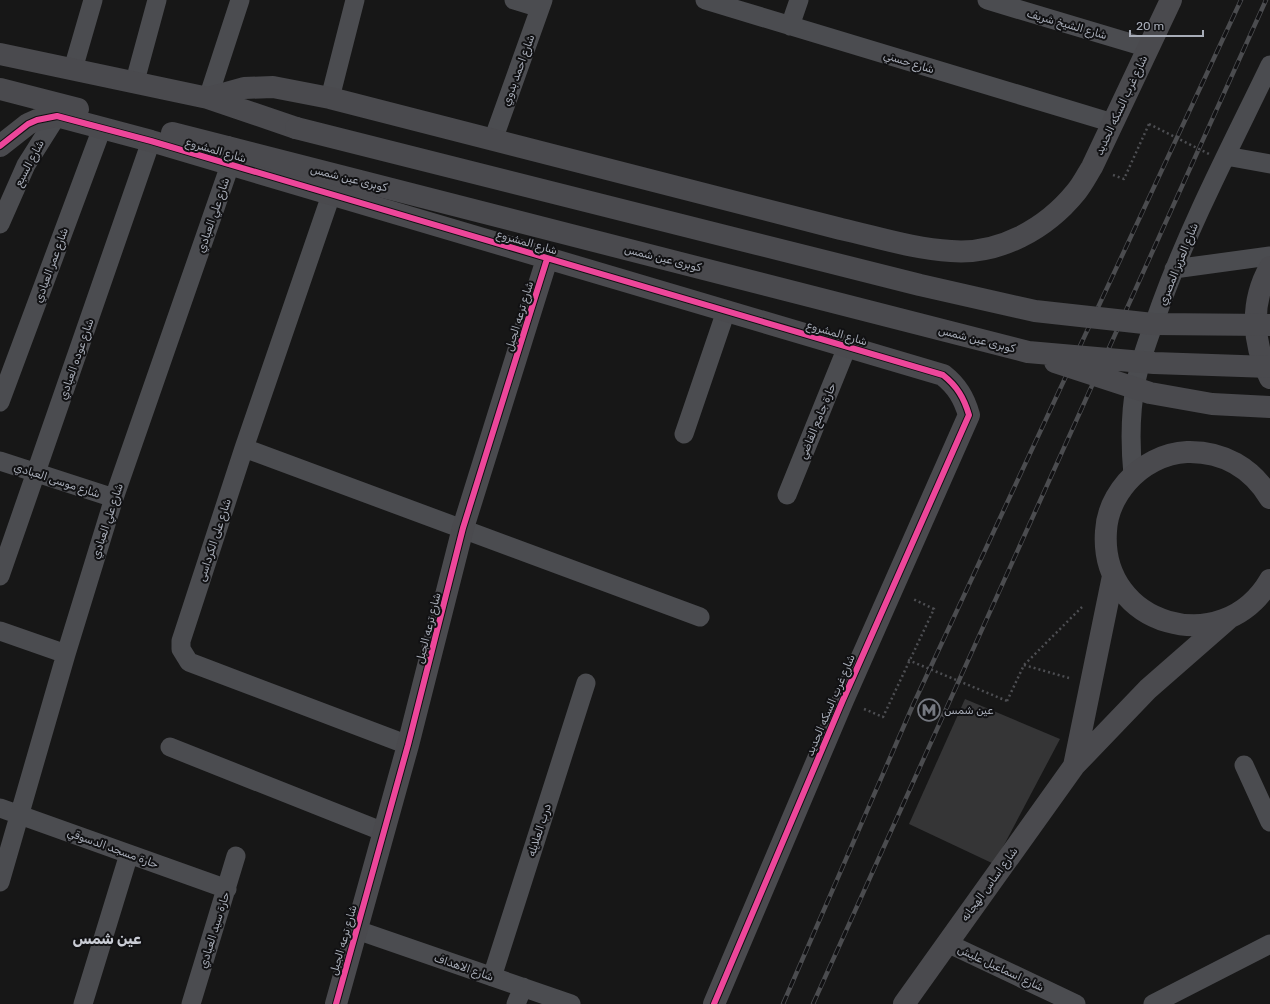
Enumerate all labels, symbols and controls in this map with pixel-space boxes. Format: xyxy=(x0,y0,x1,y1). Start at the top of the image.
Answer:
street label: شارع الشيخ شريف xyxy=(1025,7,1109,44)
scale bar xyxy=(1130,12,1203,38)
text: 20 m xyxy=(1136,19,1164,33)
street label: شارع احمد بدوي xyxy=(500,33,539,108)
street label: شارع حسني xyxy=(881,49,936,78)
street label: شارع غرب السكه الحديد xyxy=(1093,53,1152,158)
street label: شارع المشروع xyxy=(183,136,248,167)
street label: شارع السبع xyxy=(12,138,49,190)
street label: كوبرى عين شمس xyxy=(309,163,389,195)
street label: شارع علي العبادي xyxy=(195,176,234,255)
street label: شارع العزيز المصري xyxy=(1156,221,1203,308)
street label: شارع عمر العبادي xyxy=(32,226,73,305)
street label: شارع المشروع xyxy=(494,228,559,259)
street label: كوبرى عين شمس xyxy=(623,243,703,275)
street label: شارع ترعه الجبل xyxy=(503,280,538,353)
street label: شارع عوده العبادي xyxy=(56,317,98,402)
street label: شارع المشروع xyxy=(804,319,869,350)
street label: كوبرى عين شمس xyxy=(937,324,1017,356)
street label: حارة جامع القاضي xyxy=(796,381,841,462)
street label: شارع موسى العبادي xyxy=(11,460,102,502)
street label: شارع علي العبادي xyxy=(89,482,128,561)
street label: شارع على الكرداسى xyxy=(195,497,236,584)
street label: شارع ترعه الجبل xyxy=(413,591,446,665)
street label: شارع غرب السكه الحديد xyxy=(803,653,860,759)
metro station icon: عين شمس xyxy=(916,697,942,723)
place label: عين شمس xyxy=(944,704,993,717)
street label: درب العلايله xyxy=(525,802,554,858)
street label: حارة مسجد الدسوقي xyxy=(65,826,160,873)
street label: شارع اساس الهجانه xyxy=(958,845,1022,925)
street label: حارة سيد العبادي xyxy=(197,890,233,970)
street label: شارع ترعه الجبل xyxy=(327,903,362,977)
district label: عين شمس xyxy=(73,930,142,948)
street label: شارع اسماعيل عليش xyxy=(955,943,1046,996)
street label: شارع الاهداف xyxy=(432,951,495,986)

